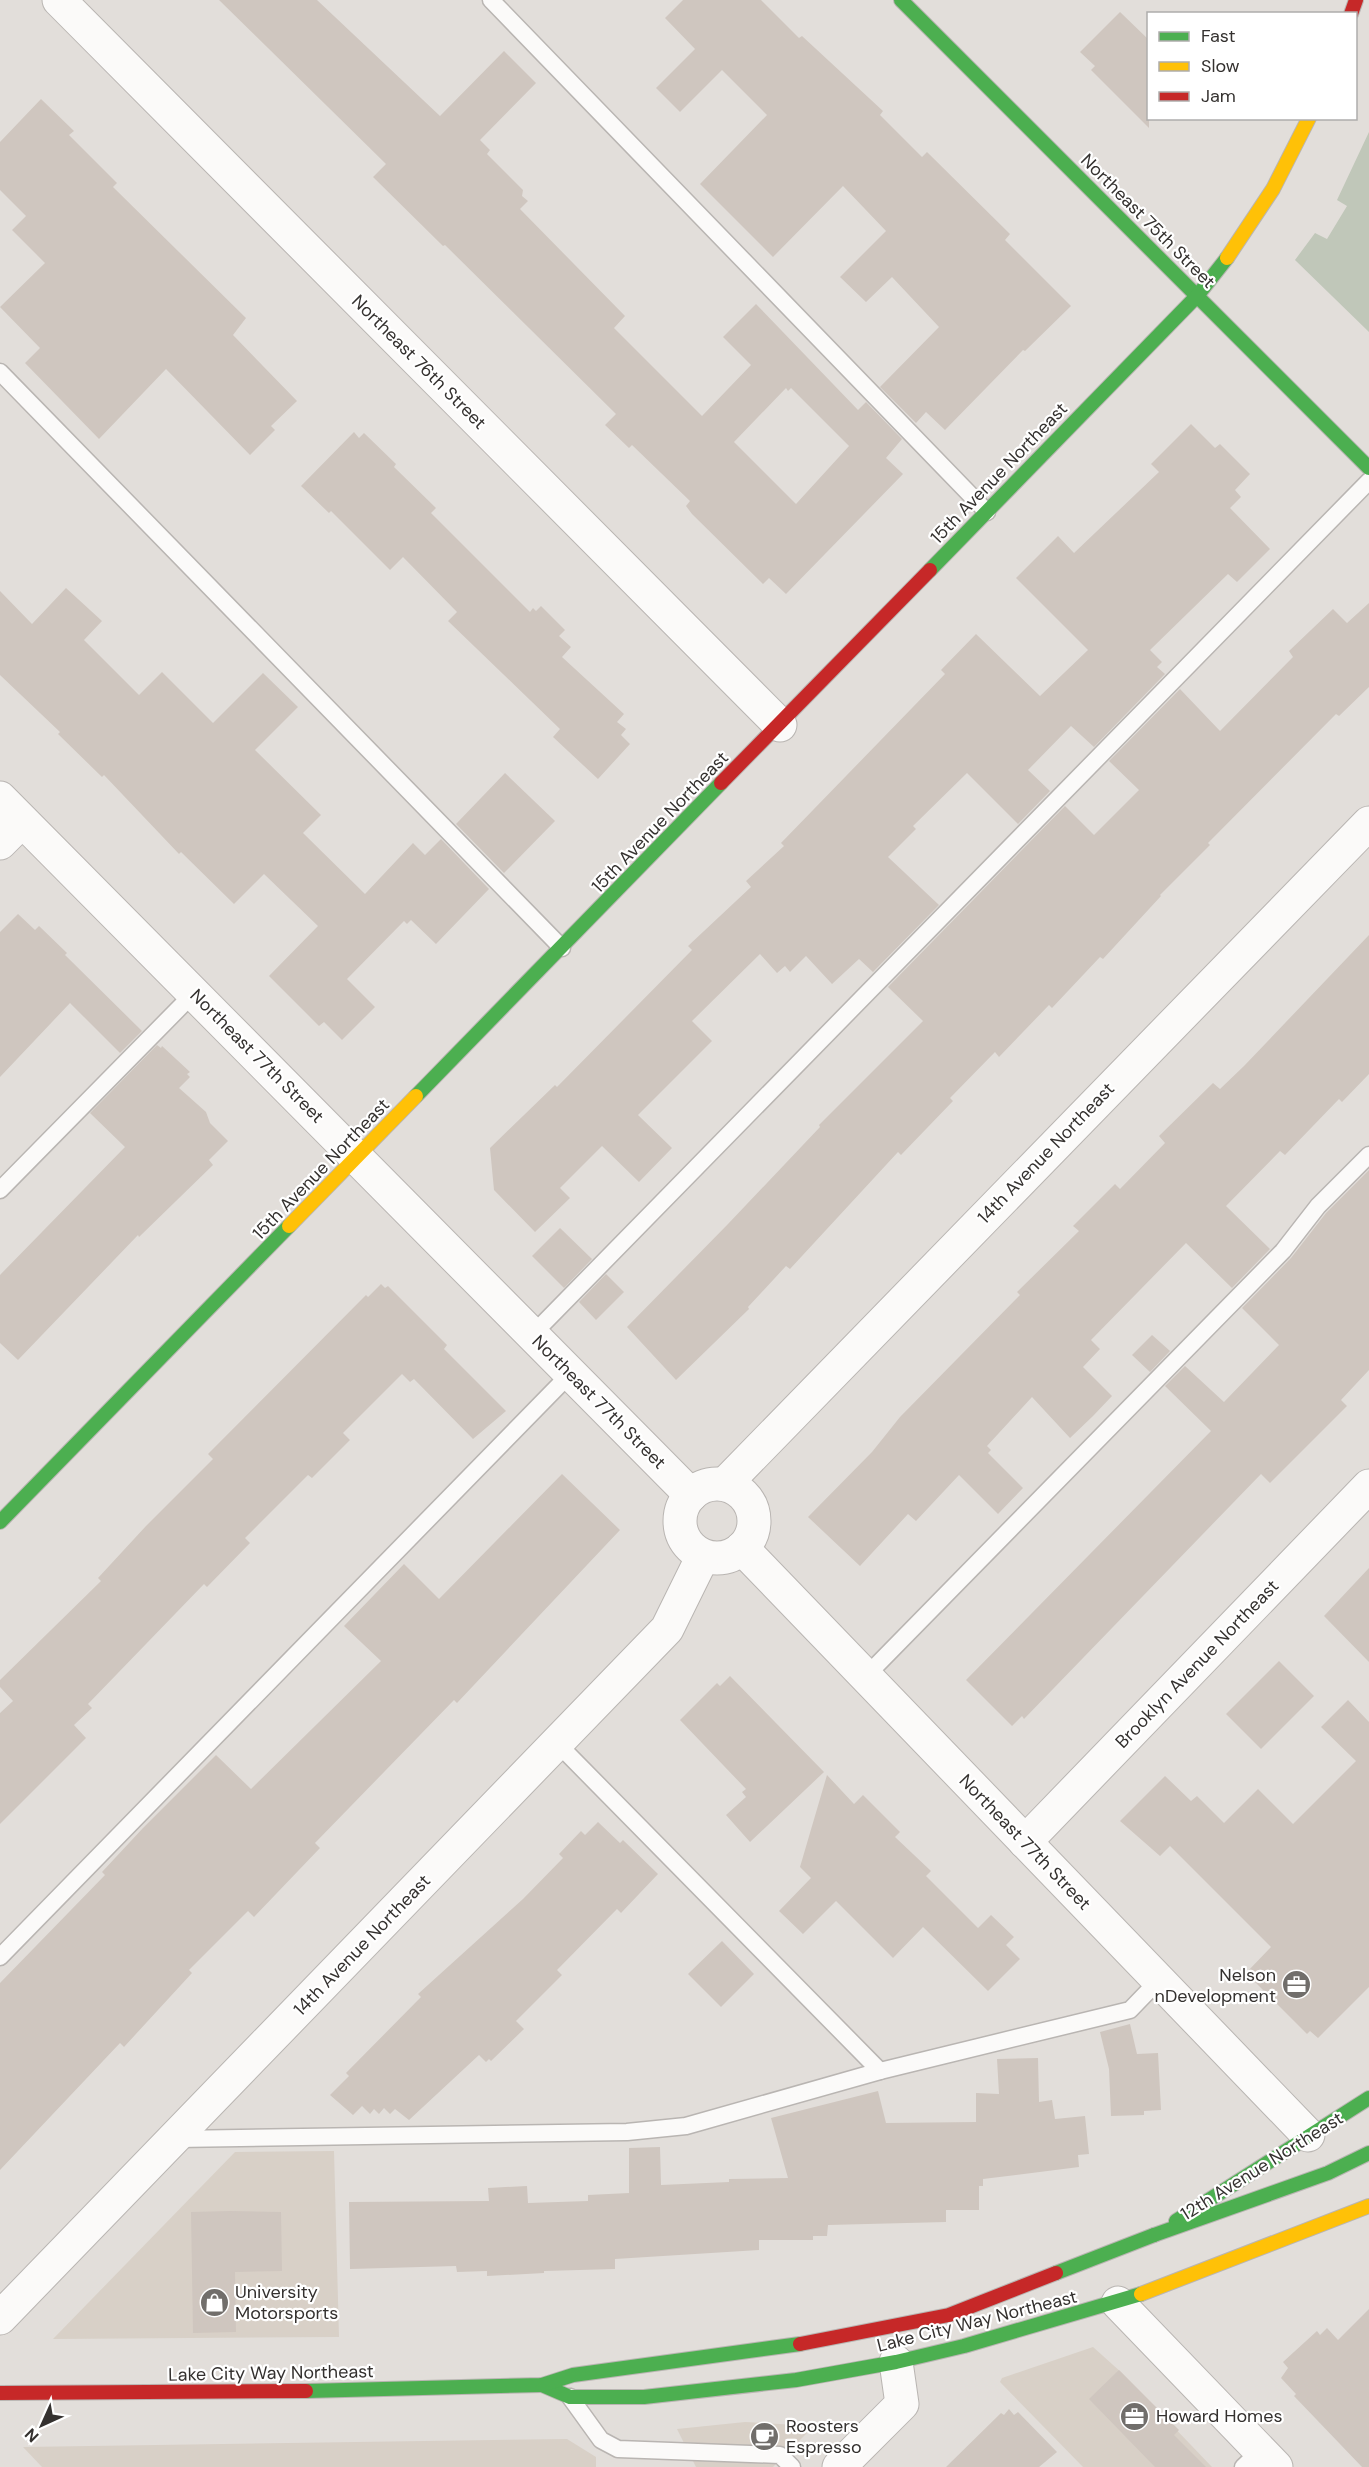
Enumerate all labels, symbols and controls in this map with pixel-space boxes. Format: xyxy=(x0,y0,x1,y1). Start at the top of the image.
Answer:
legend xyxy=(1147,12,1357,120)
text: Fast xyxy=(1201,24,1236,48)
text: Slow xyxy=(1201,54,1240,78)
text: Jam xyxy=(1201,84,1236,108)
street label: Northeast 75th Street xyxy=(1076,149,1220,293)
street label: Northeast 76th Street xyxy=(346,289,492,435)
street label: 15th Avenue Northeast xyxy=(925,397,1073,549)
street label: 15th Avenue Northeast xyxy=(586,746,734,898)
street label: Northeast 77th Street xyxy=(185,984,329,1128)
street label: 14th Avenue Northeast xyxy=(972,1077,1120,1229)
street label: 15th Avenue Northeast xyxy=(247,1093,395,1245)
street label: Northeast 77th Street xyxy=(527,1330,671,1474)
street label: Brooklyn Avenue Northeast xyxy=(1110,1575,1284,1753)
street label: Northeast 77th Street xyxy=(954,1769,1096,1915)
street label: 14th Avenue Northeast xyxy=(288,1869,436,2021)
place label: Nelson nDevelopment xyxy=(1155,1963,1276,2008)
office icon: Nelson nDevelopment xyxy=(1281,1969,1313,2001)
street label: 12th Avenue Northeast xyxy=(1176,2106,1348,2226)
place label: University Motorsports xyxy=(235,2280,338,2325)
street label: Lake City Way Northeast xyxy=(874,2284,1080,2358)
shop icon: University Motorsports xyxy=(198,2286,230,2318)
street label: Lake City Way Northeast xyxy=(168,2359,374,2387)
north arrow xyxy=(12,2395,72,2455)
office icon: Howard Homes xyxy=(1119,2400,1151,2432)
place label: Howard Homes xyxy=(1156,2404,1282,2428)
place label: Roosters Espresso xyxy=(786,2414,862,2459)
cafe icon: Roosters Espresso xyxy=(749,2420,781,2452)
text: N xyxy=(20,2424,43,2447)

